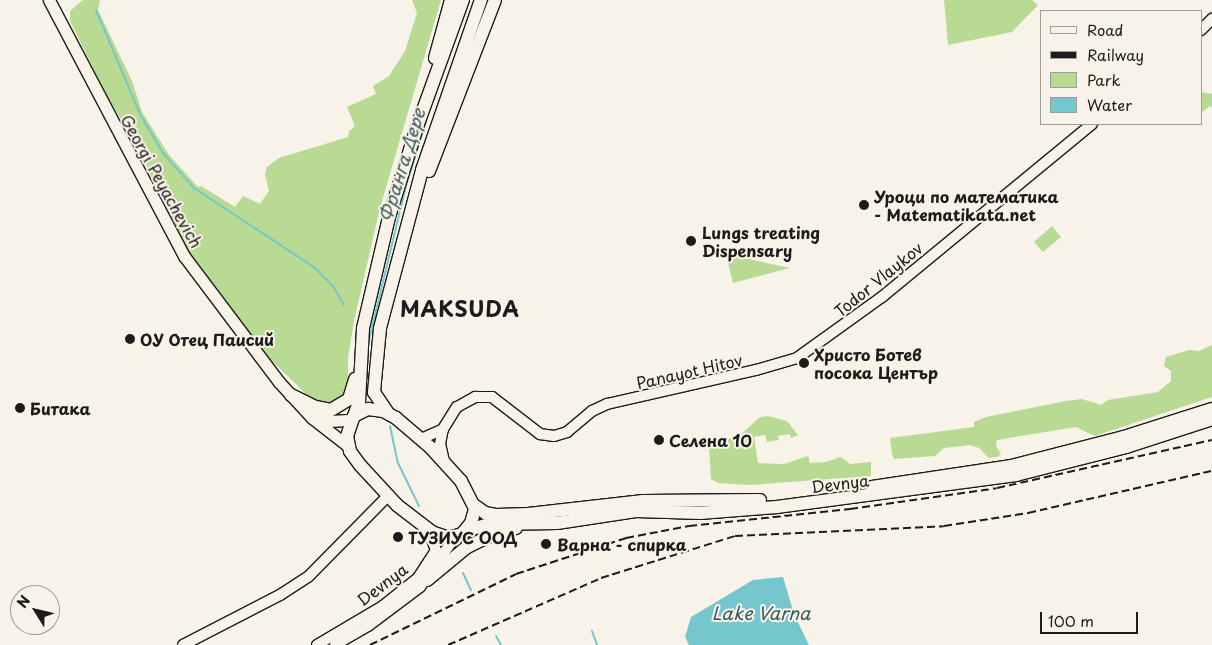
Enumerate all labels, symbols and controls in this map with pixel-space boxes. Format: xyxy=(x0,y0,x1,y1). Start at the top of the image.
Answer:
legend xyxy=(1040,10,1202,125)
text: Road xyxy=(1087,18,1123,41)
text: Railway xyxy=(1087,43,1144,66)
text: Park xyxy=(1087,68,1121,91)
text: Water xyxy=(1087,93,1132,116)
water label: Франга Дере xyxy=(374,106,430,224)
street label: Georgi Peyachevich xyxy=(117,111,207,251)
place label: Уроци по математика - Matematikata.net xyxy=(874,186,1059,224)
marker: Уроци по математика - Matematikata.net xyxy=(858,199,870,211)
place label: Lungs treating Dispensary xyxy=(702,222,821,260)
marker: Lungs treating Dispensary xyxy=(684,234,698,248)
street label: Todor Vlaykov xyxy=(830,238,926,320)
district label: MAKSUDA xyxy=(400,295,520,321)
place label: ОУ Отец Паисий xyxy=(140,329,276,349)
marker: ОУ Отец Паисий xyxy=(124,333,136,345)
place label: Христо Ботев посока Център xyxy=(814,344,938,382)
street label: Panayot Hitov xyxy=(633,349,745,393)
marker: Христо Ботев посока Център xyxy=(798,357,810,369)
place label: Битака xyxy=(30,398,91,418)
marker: Битака xyxy=(14,402,26,414)
place label: Селена 10 xyxy=(669,430,753,450)
marker: Селена 10 xyxy=(653,434,665,446)
street label: Devnya xyxy=(810,470,870,496)
place label: ТУЗИУС ООД xyxy=(408,527,519,547)
marker: ТУЗИУС ООД xyxy=(392,531,404,543)
place label: Варна - спирка xyxy=(557,534,688,554)
marker: Варна - спирка xyxy=(539,537,553,551)
street label: Devnya xyxy=(353,559,411,609)
north arrow xyxy=(10,585,60,635)
text: N xyxy=(12,591,35,612)
water label: Lake Varna xyxy=(711,602,811,624)
scale bar xyxy=(1042,602,1140,634)
text: 100 m xyxy=(1048,609,1094,632)

